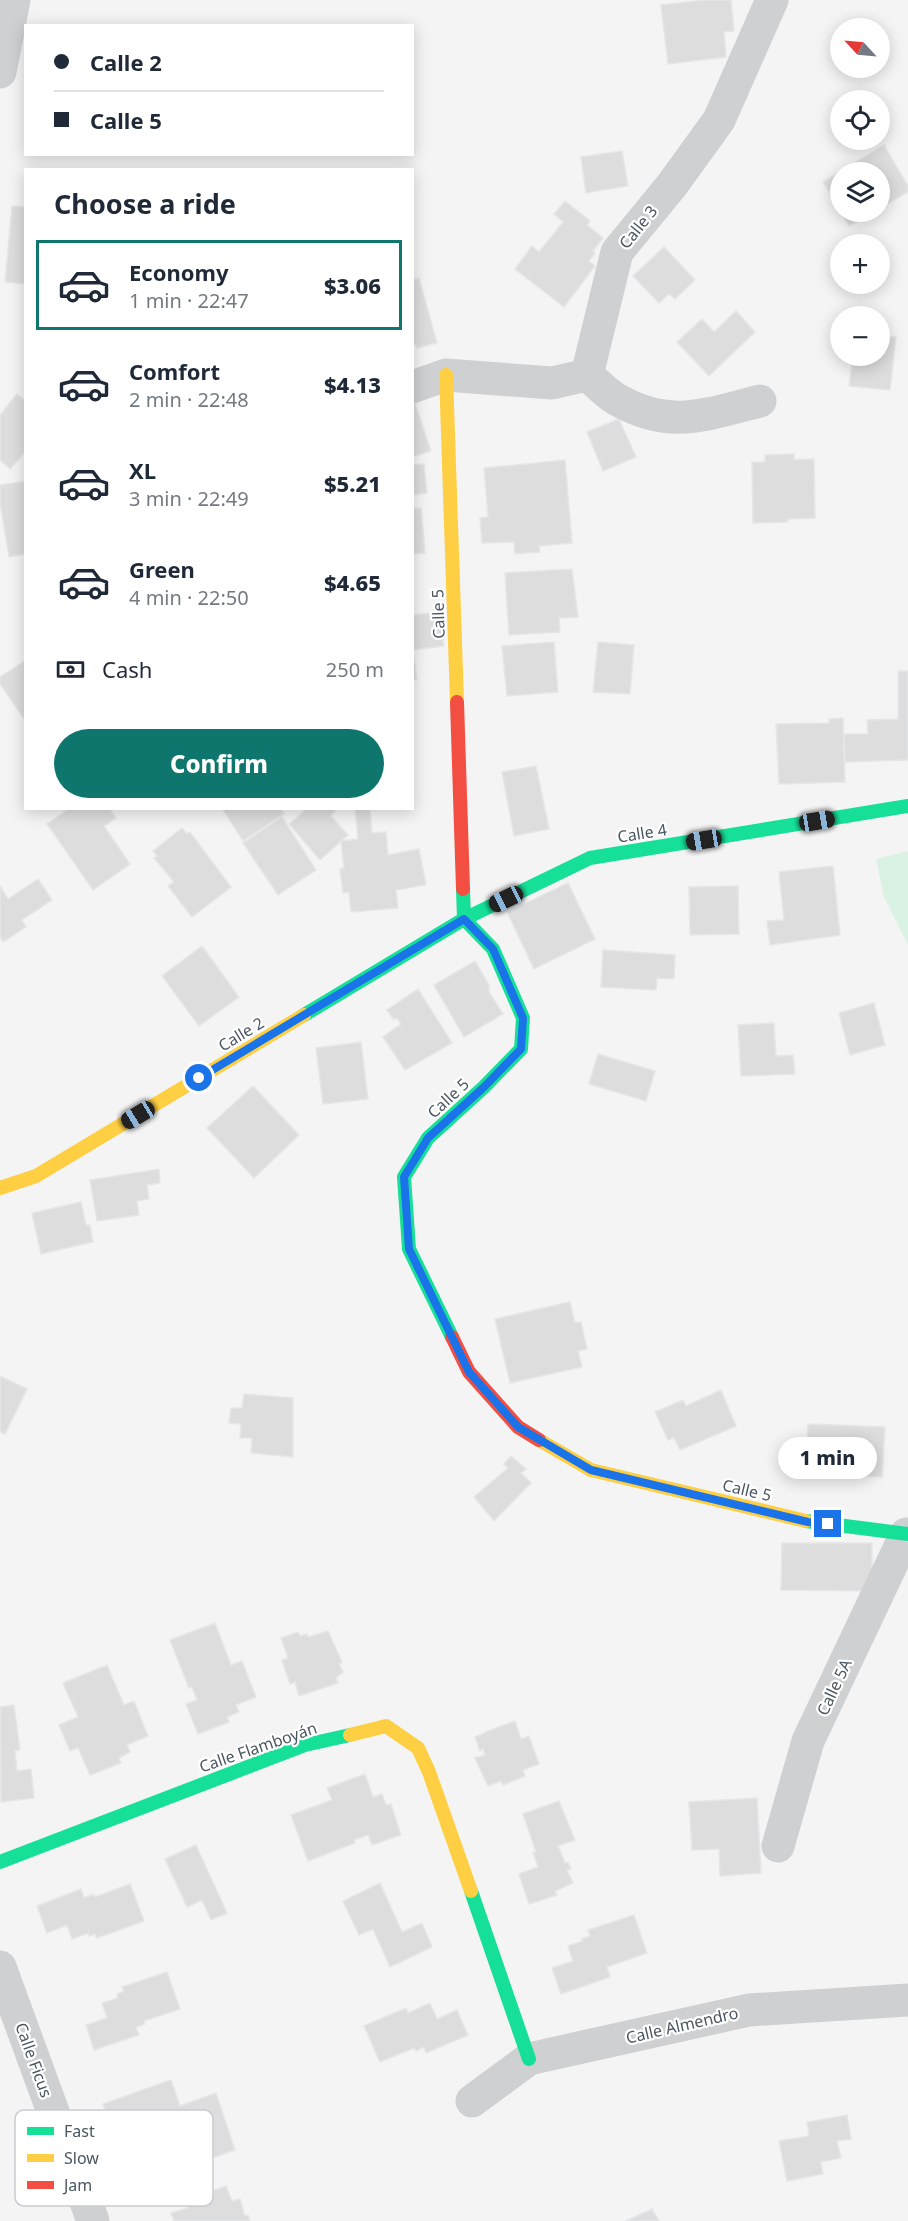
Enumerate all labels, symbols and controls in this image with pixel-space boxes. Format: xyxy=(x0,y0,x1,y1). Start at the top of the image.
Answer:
north arrow xyxy=(830,18,890,78)
map controls xyxy=(830,18,890,366)
text: Calle 2 xyxy=(90,47,162,77)
button: locate xyxy=(830,90,890,150)
text: Calle 5 xyxy=(90,105,162,135)
button: layers xyxy=(830,162,890,222)
text: Choose a ride xyxy=(54,185,236,222)
street label: Calle 3 xyxy=(614,201,662,253)
button: + xyxy=(830,234,890,294)
text: Economy xyxy=(129,257,228,287)
icon: car xyxy=(57,258,111,312)
text: $3.06 xyxy=(324,270,381,300)
text: 1 min · 22:47 xyxy=(129,287,249,314)
button: − xyxy=(830,306,890,366)
text: Comfort xyxy=(129,356,220,386)
icon: car xyxy=(57,357,111,411)
text: $4.13 xyxy=(324,369,381,399)
text: 2 min · 22:48 xyxy=(129,386,249,413)
text: XL xyxy=(129,455,156,485)
icon: car xyxy=(57,456,111,510)
text: $5.21 xyxy=(324,468,381,498)
text: 3 min · 22:49 xyxy=(129,485,249,512)
text: Green xyxy=(129,554,195,584)
icon: car xyxy=(57,555,111,609)
text: $4.65 xyxy=(324,567,381,597)
text: 4 min · 22:50 xyxy=(129,584,249,611)
street label: Calle 5 xyxy=(426,589,450,639)
icon: cash xyxy=(54,653,87,686)
text: Cash xyxy=(102,654,152,684)
text: 250 m xyxy=(326,656,384,683)
button: Confirm xyxy=(54,729,384,798)
car xyxy=(798,809,836,833)
street label: Calle 4 xyxy=(616,818,668,848)
car xyxy=(685,828,723,852)
car xyxy=(486,883,526,915)
street label: Calle 2 xyxy=(214,1012,268,1056)
route start xyxy=(185,1064,212,1091)
street label: Calle 5 xyxy=(422,1073,474,1123)
car xyxy=(118,1098,158,1132)
callout: 1 min xyxy=(778,1437,878,1479)
text: 1 min xyxy=(800,1444,855,1471)
street label: Calle 5 xyxy=(720,1474,774,1506)
route end xyxy=(814,1510,841,1537)
street label: Calle 5A xyxy=(811,1655,857,1719)
street label: Calle Flamboyán xyxy=(196,1717,320,1777)
street label: Calle Almendro xyxy=(624,2001,740,2049)
street label: Calle Ficus xyxy=(10,2019,58,2101)
legend xyxy=(15,2110,213,2206)
text: Fast xyxy=(64,2120,95,2142)
text: Slow xyxy=(64,2147,99,2169)
text: Jam xyxy=(62,2174,92,2196)

